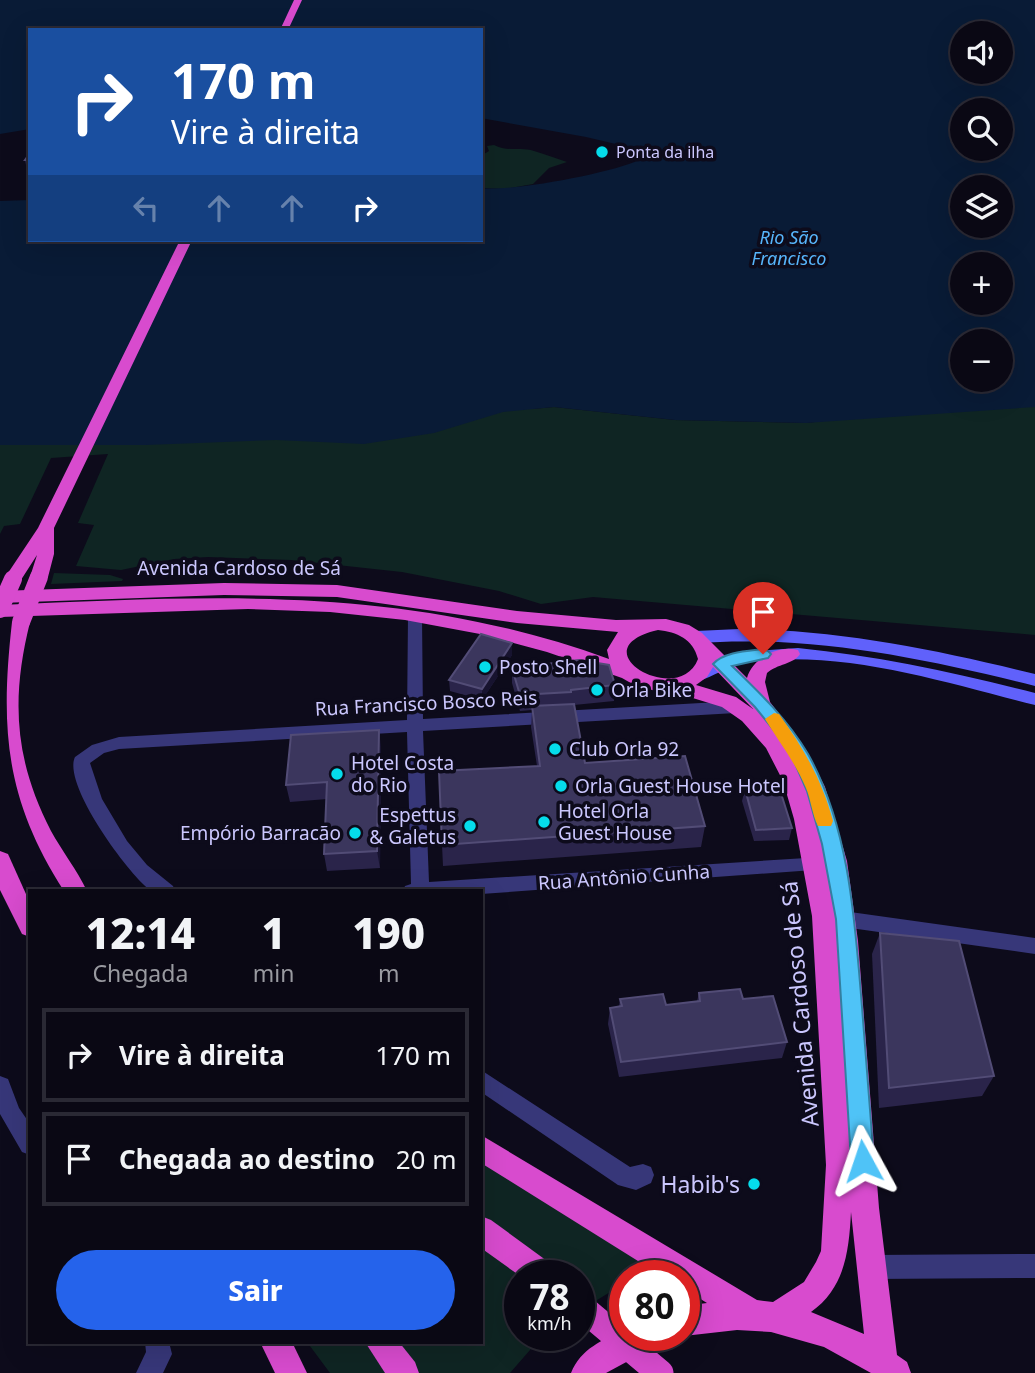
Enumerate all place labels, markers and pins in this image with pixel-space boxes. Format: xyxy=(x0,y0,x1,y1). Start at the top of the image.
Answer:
place label: Ponta da ilha xyxy=(616,141,714,163)
marker: Ponta da ilha xyxy=(594,144,610,160)
pin xyxy=(733,582,793,654)
place label: Posto Shell xyxy=(499,654,597,680)
marker: Posto Shell xyxy=(477,659,493,675)
place label: Orla Bike xyxy=(611,677,692,703)
marker: Orla Bike xyxy=(589,682,605,698)
place label: Club Orla 92 xyxy=(569,736,679,762)
marker: Club Orla 92 xyxy=(547,741,563,757)
place label: Hotel Costa do Rio xyxy=(351,750,454,798)
marker: Hotel Costa do Rio xyxy=(329,766,345,782)
place label: Orla Guest House Hotel xyxy=(575,773,786,799)
marker: Orla Guest House Hotel xyxy=(553,778,569,794)
place label: Hotel Orla Guest House xyxy=(558,798,672,846)
place label: Espettus & Galetus xyxy=(369,802,456,850)
marker: Hotel Orla Guest House xyxy=(536,814,552,830)
marker: Espettus & Galetus xyxy=(462,818,478,834)
place label: Empório Barracão xyxy=(180,820,341,846)
marker: Empório Barracão xyxy=(347,825,363,841)
place label: Habib's xyxy=(661,1168,740,1200)
marker: Habib's xyxy=(746,1176,762,1192)

